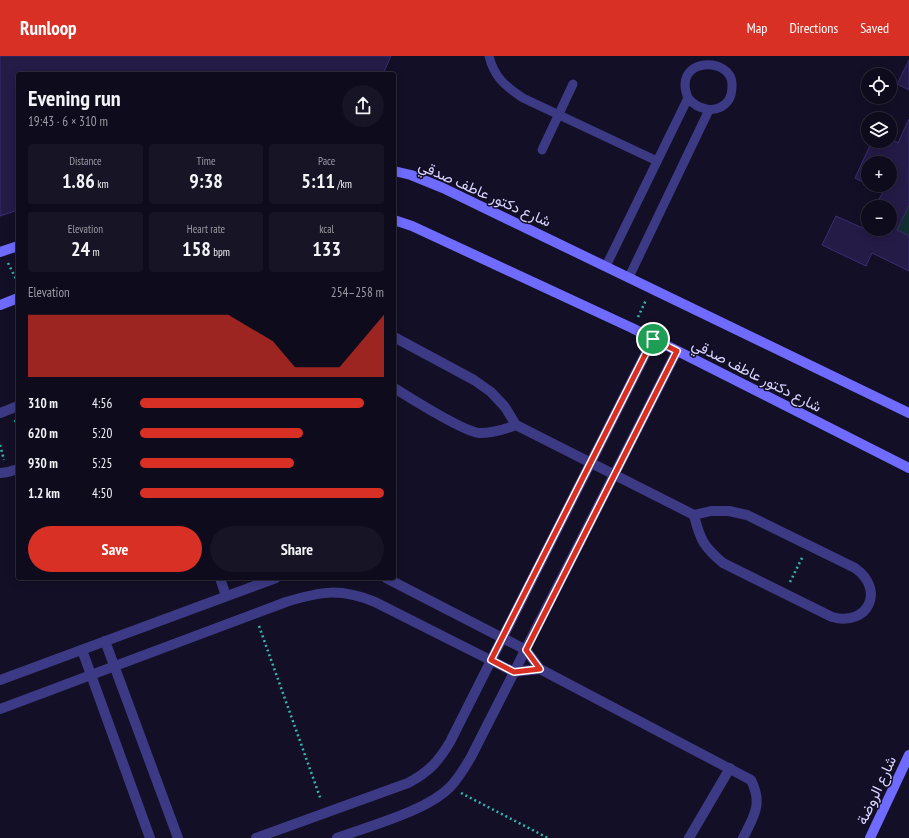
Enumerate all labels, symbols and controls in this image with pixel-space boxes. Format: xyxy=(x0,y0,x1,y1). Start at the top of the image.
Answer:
text: Runloop xyxy=(20,16,77,40)
text: Map xyxy=(747,19,767,37)
text: Directions xyxy=(789,19,838,37)
text: Saved xyxy=(860,19,889,37)
map controls xyxy=(861,68,897,236)
button: locate xyxy=(861,68,897,104)
text: Evening run xyxy=(28,84,121,112)
button: share xyxy=(342,85,384,127)
button: layers xyxy=(861,112,897,148)
text: 19:43 · 6 × 310 m xyxy=(28,113,108,130)
text: Distance xyxy=(69,154,102,168)
text: Time xyxy=(196,154,216,168)
text: Pace xyxy=(318,154,335,168)
street label: شارع دكتور عاطف صدقي xyxy=(414,155,554,235)
button: + xyxy=(861,156,897,192)
text: 1.86 xyxy=(62,168,95,194)
text: 9:38 xyxy=(189,168,223,194)
text: 5:11 xyxy=(301,168,335,194)
text: km xyxy=(95,177,109,191)
text: /km xyxy=(335,177,352,191)
button: − xyxy=(861,200,897,236)
text: Elevation xyxy=(68,222,103,236)
text: Heart rate xyxy=(187,222,225,236)
text: kcal xyxy=(319,222,334,236)
text: 24 xyxy=(71,236,90,262)
text: 158 xyxy=(182,236,211,262)
text: 133 xyxy=(312,236,341,262)
text: m xyxy=(90,245,100,259)
text: bpm xyxy=(211,245,230,259)
text: Elevation xyxy=(28,284,70,301)
text: 254–258 m xyxy=(331,284,384,301)
pin xyxy=(636,322,670,356)
icon: arrive xyxy=(642,328,664,350)
street label: شارع دكتور عاطف صدقي xyxy=(687,334,825,420)
text: 310 m xyxy=(28,395,58,412)
text: 4:56 xyxy=(92,395,112,412)
text: 620 m xyxy=(28,425,58,442)
text: 5:20 xyxy=(92,425,112,442)
text: 930 m xyxy=(28,455,58,472)
text: 5:25 xyxy=(92,455,112,472)
text: 1.2 km xyxy=(28,485,60,502)
text: 4:50 xyxy=(92,485,112,502)
button: Save xyxy=(28,526,202,572)
button: Share xyxy=(210,526,384,572)
street label: شارع الروضة xyxy=(852,752,902,828)

